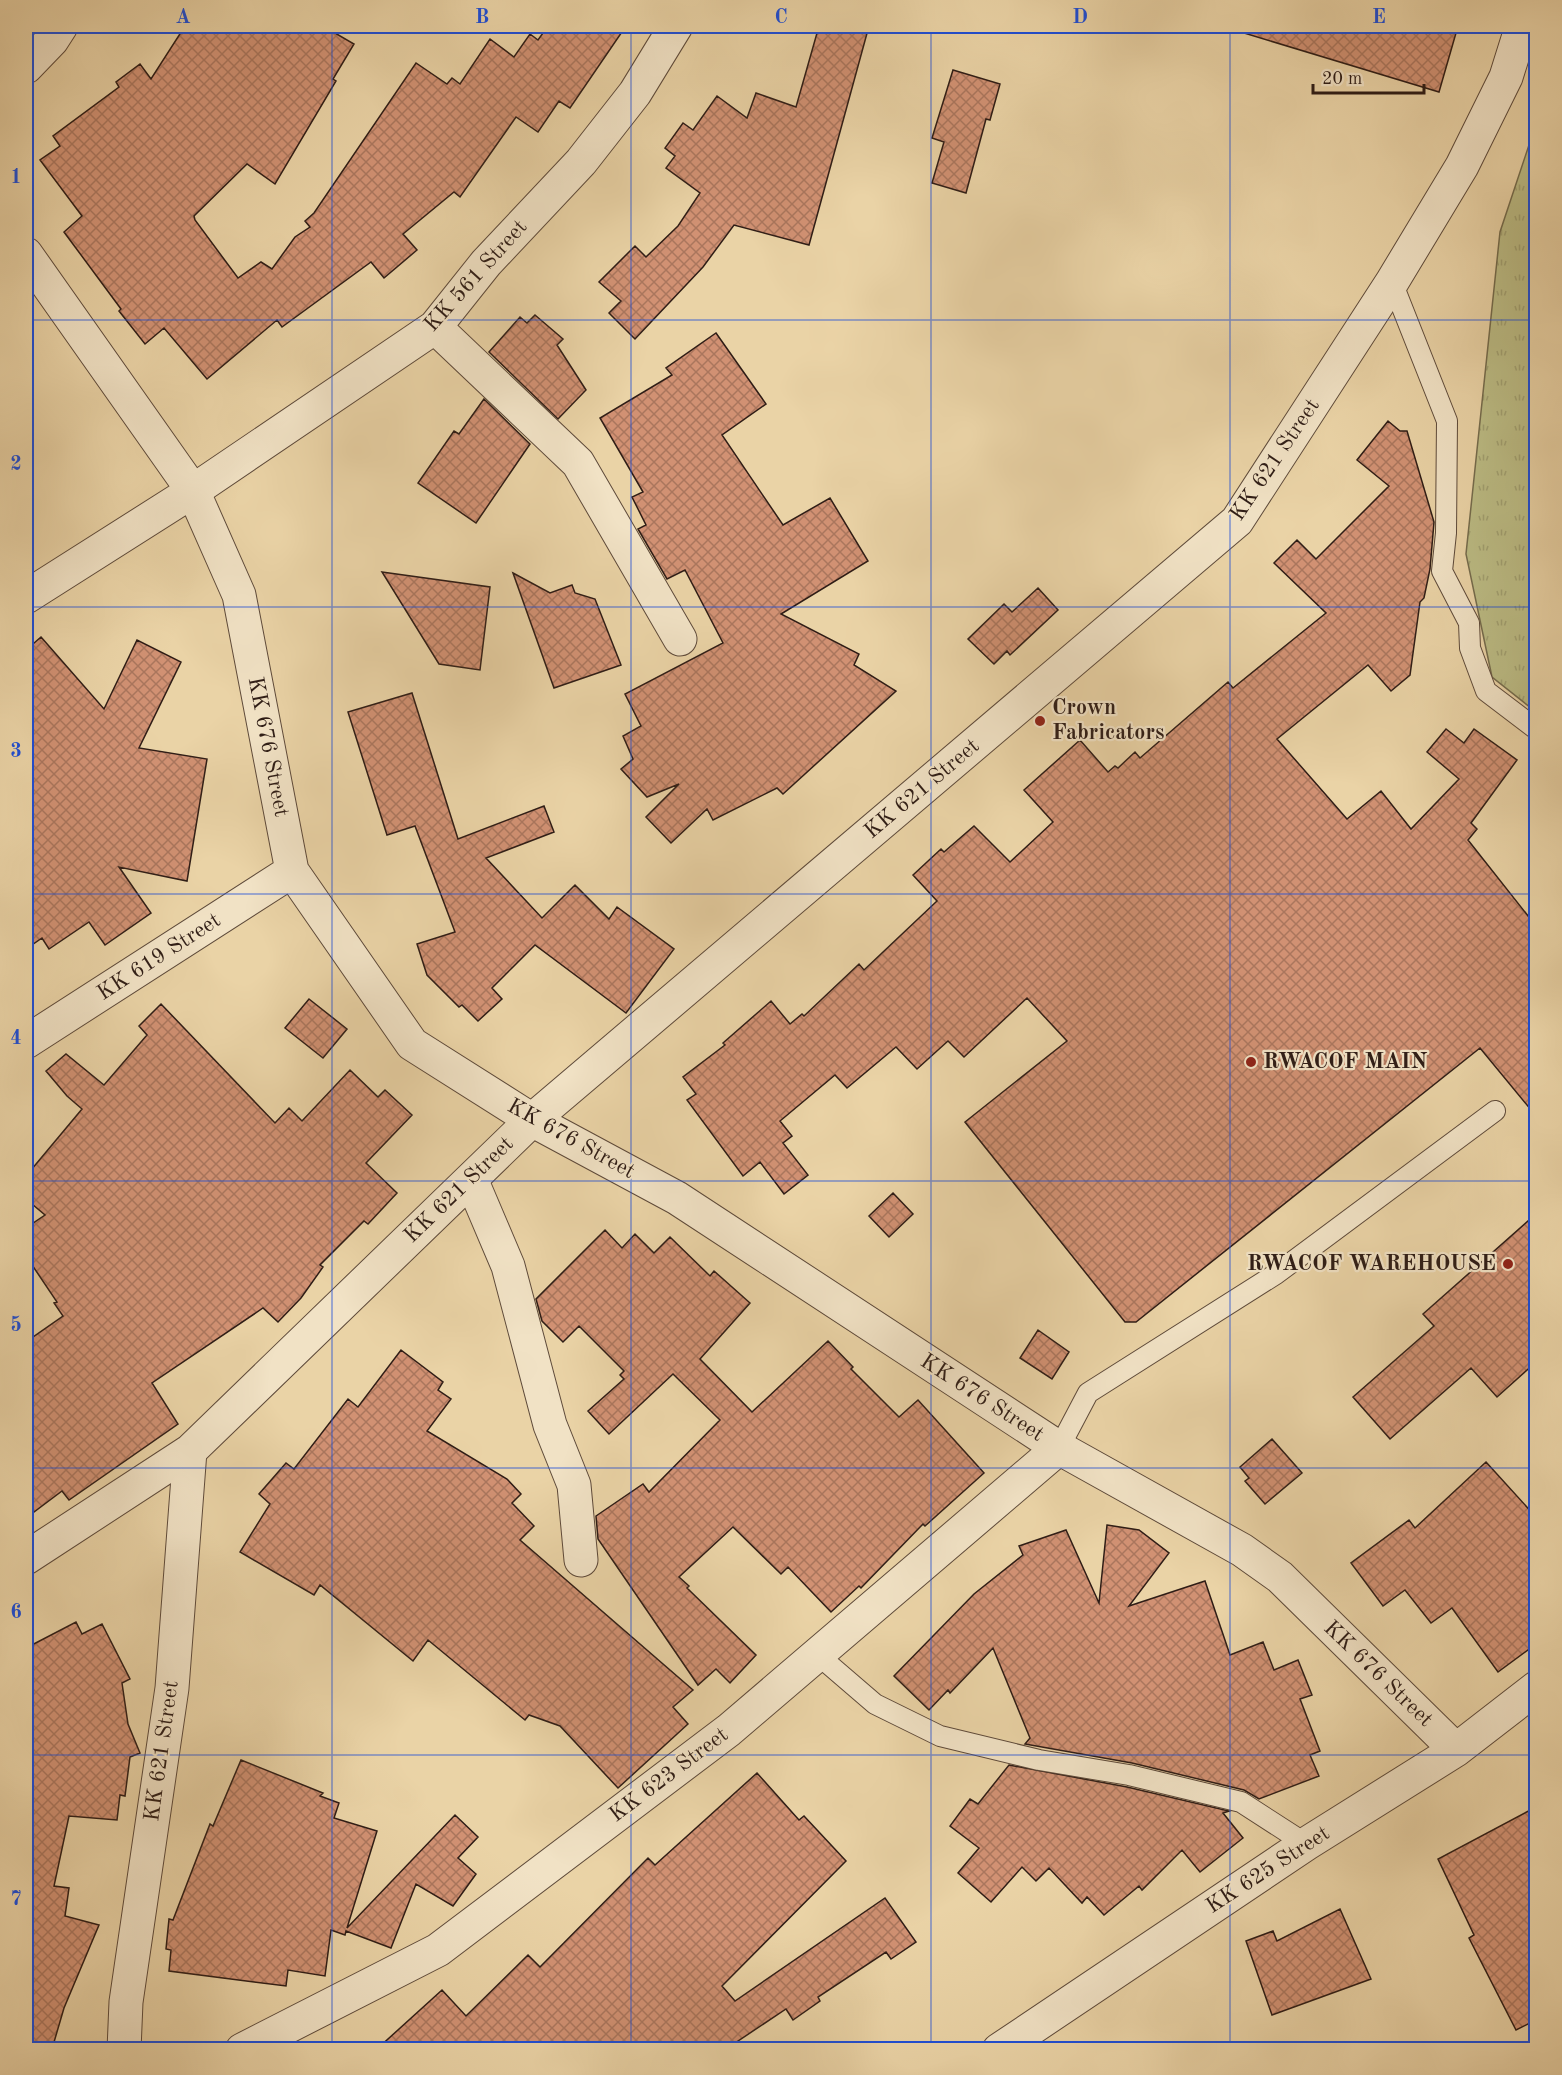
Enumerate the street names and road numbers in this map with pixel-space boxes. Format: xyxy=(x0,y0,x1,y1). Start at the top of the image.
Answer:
street label: KK 561 Street xyxy=(420,216,532,336)
street label: KK 621 Street xyxy=(1226,395,1324,525)
street label: KK 676 Street xyxy=(244,675,292,819)
street label: KK 621 Street xyxy=(860,735,984,843)
street label: KK 619 Street xyxy=(93,909,225,1005)
street label: KK 676 Street xyxy=(503,1095,639,1183)
street label: KK 621 Street xyxy=(400,1133,518,1247)
street label: KK 676 Street xyxy=(916,1350,1048,1446)
street label: KK 676 Street xyxy=(1319,1617,1437,1731)
street label: KK 621 Street xyxy=(141,1679,183,1823)
street label: KK 623 Street xyxy=(606,1723,732,1827)
street label: KK 625 Street xyxy=(1202,1822,1334,1918)

